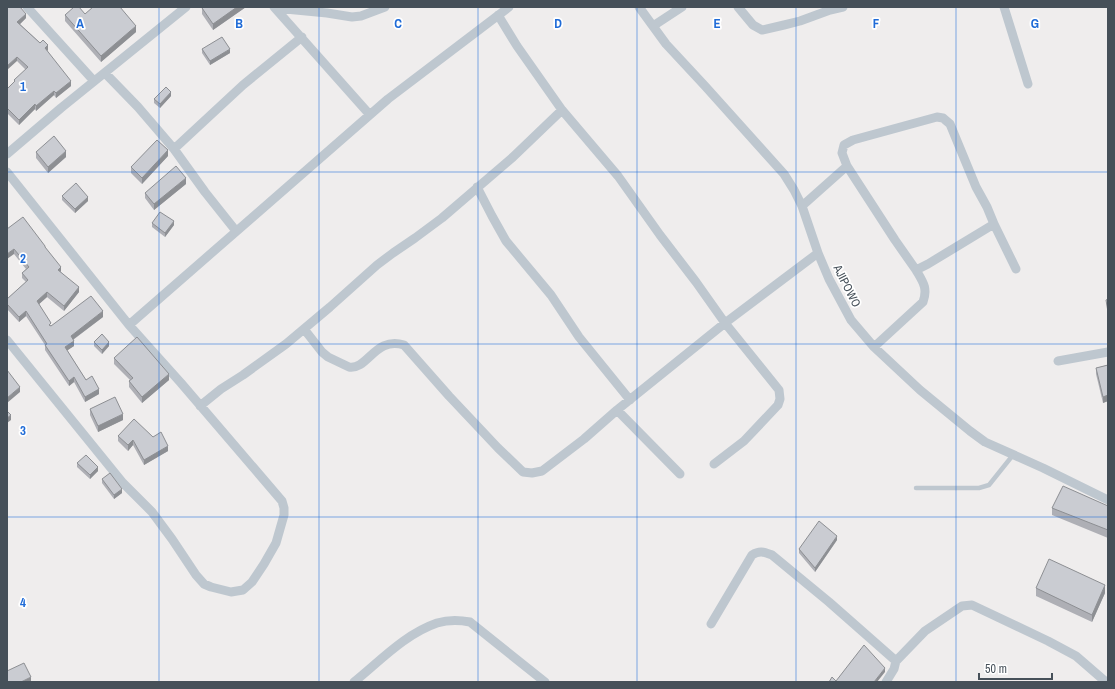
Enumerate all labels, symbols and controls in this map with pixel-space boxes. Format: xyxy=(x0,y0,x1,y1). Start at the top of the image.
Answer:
text: A xyxy=(76,15,84,32)
text: B xyxy=(235,15,243,32)
text: C xyxy=(394,15,402,32)
text: D xyxy=(554,15,562,32)
text: E xyxy=(713,15,721,32)
text: F xyxy=(873,15,880,32)
text: G xyxy=(1031,15,1039,32)
text: 1 xyxy=(20,78,26,95)
text: 2 xyxy=(20,250,26,267)
street label: AJIPOWO xyxy=(829,261,865,310)
text: 3 xyxy=(20,422,26,439)
text: 4 xyxy=(20,594,26,611)
scale bar xyxy=(979,655,1052,681)
text: 50 m xyxy=(985,661,1007,677)

